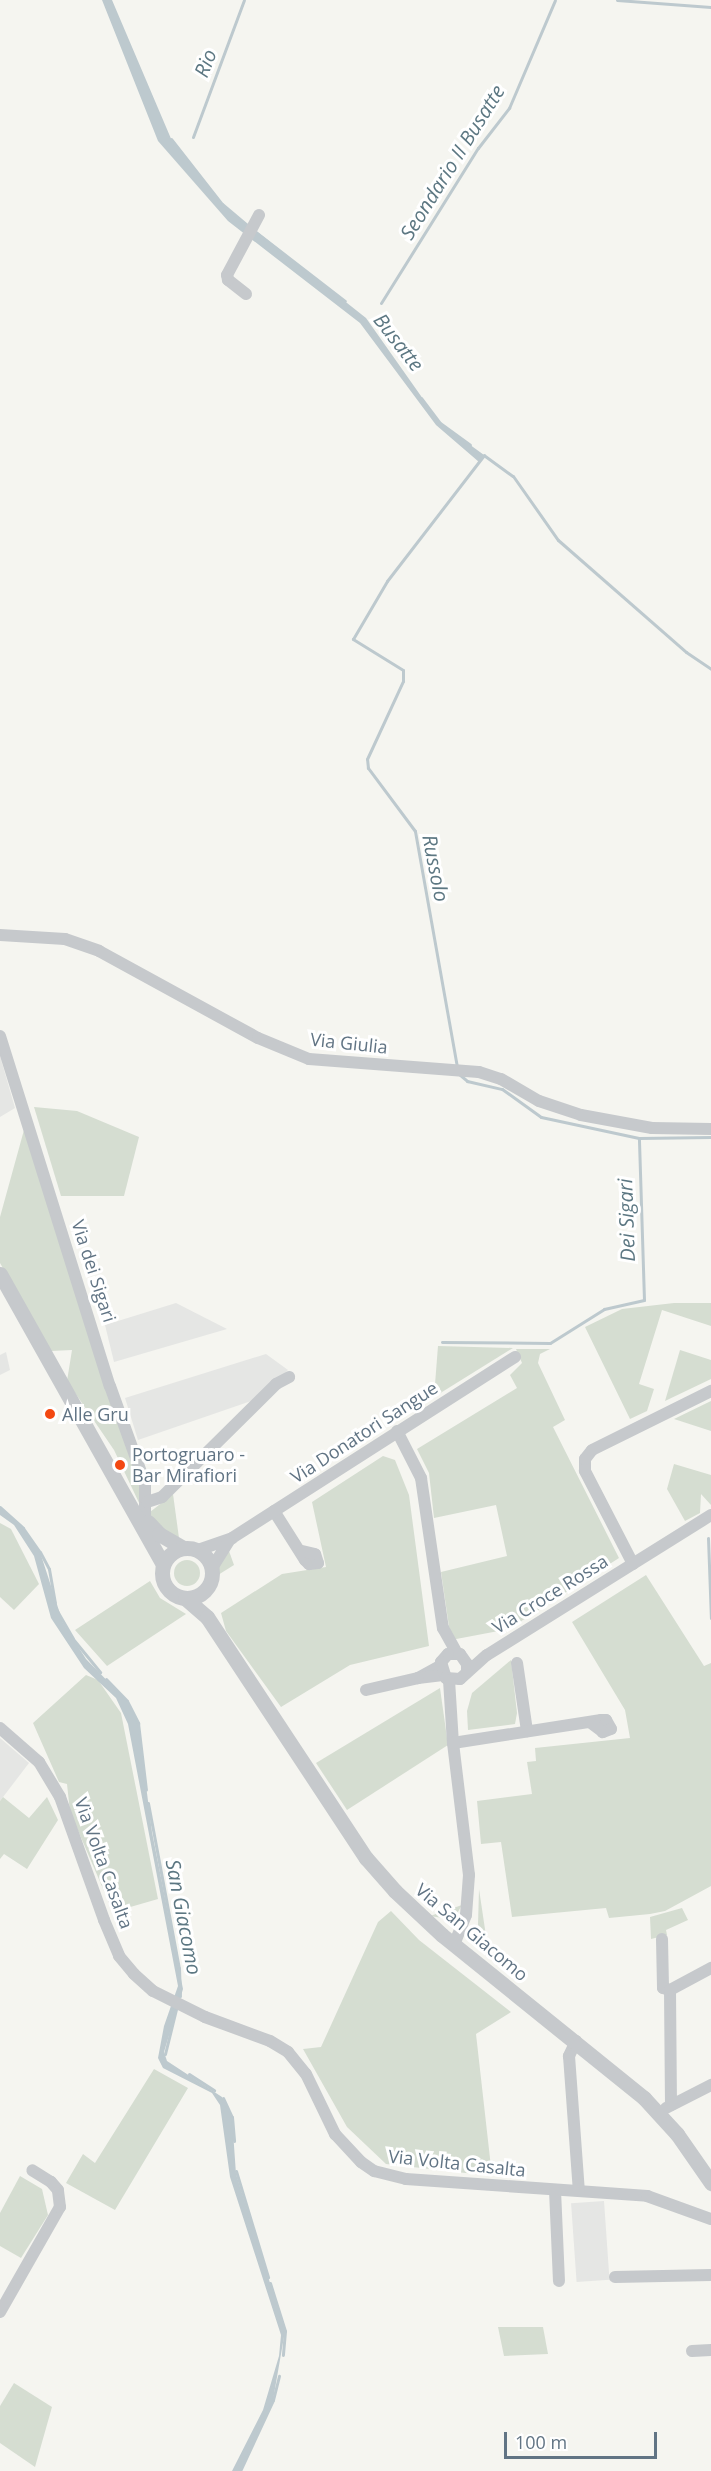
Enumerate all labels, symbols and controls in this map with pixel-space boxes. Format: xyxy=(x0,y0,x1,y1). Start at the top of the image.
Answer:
water label: Rio xyxy=(189,46,221,80)
water label: Seondario II Busatte xyxy=(395,80,509,244)
water label: Busatte xyxy=(369,308,429,376)
water label: Russolo xyxy=(418,832,454,904)
street label: Via Giulia xyxy=(309,1028,389,1058)
water label: Dei Sigari xyxy=(613,1178,639,1262)
street label: Via dei Sigari xyxy=(67,1217,121,1325)
street label: Via Donatori Sangue xyxy=(287,1377,441,1487)
place label: Alle Gru xyxy=(62,1403,129,1425)
marker: Alle Gru xyxy=(43,1407,57,1421)
place label: Portogruaro - Bar Mirafiori xyxy=(132,1444,245,1486)
marker: Portogruaro - Bar Mirafiori xyxy=(113,1458,127,1472)
street label: Via Croce Rossa xyxy=(488,1550,612,1638)
street label: Via Volta Casalta xyxy=(70,1794,138,1932)
water label: San Giacomo xyxy=(161,1857,207,1977)
street label: Via San Giacomo xyxy=(411,1879,533,1985)
street label: Via Volta Casalta xyxy=(387,2145,527,2181)
scale bar xyxy=(507,2420,660,2458)
text: 100 m xyxy=(515,2430,567,2454)

